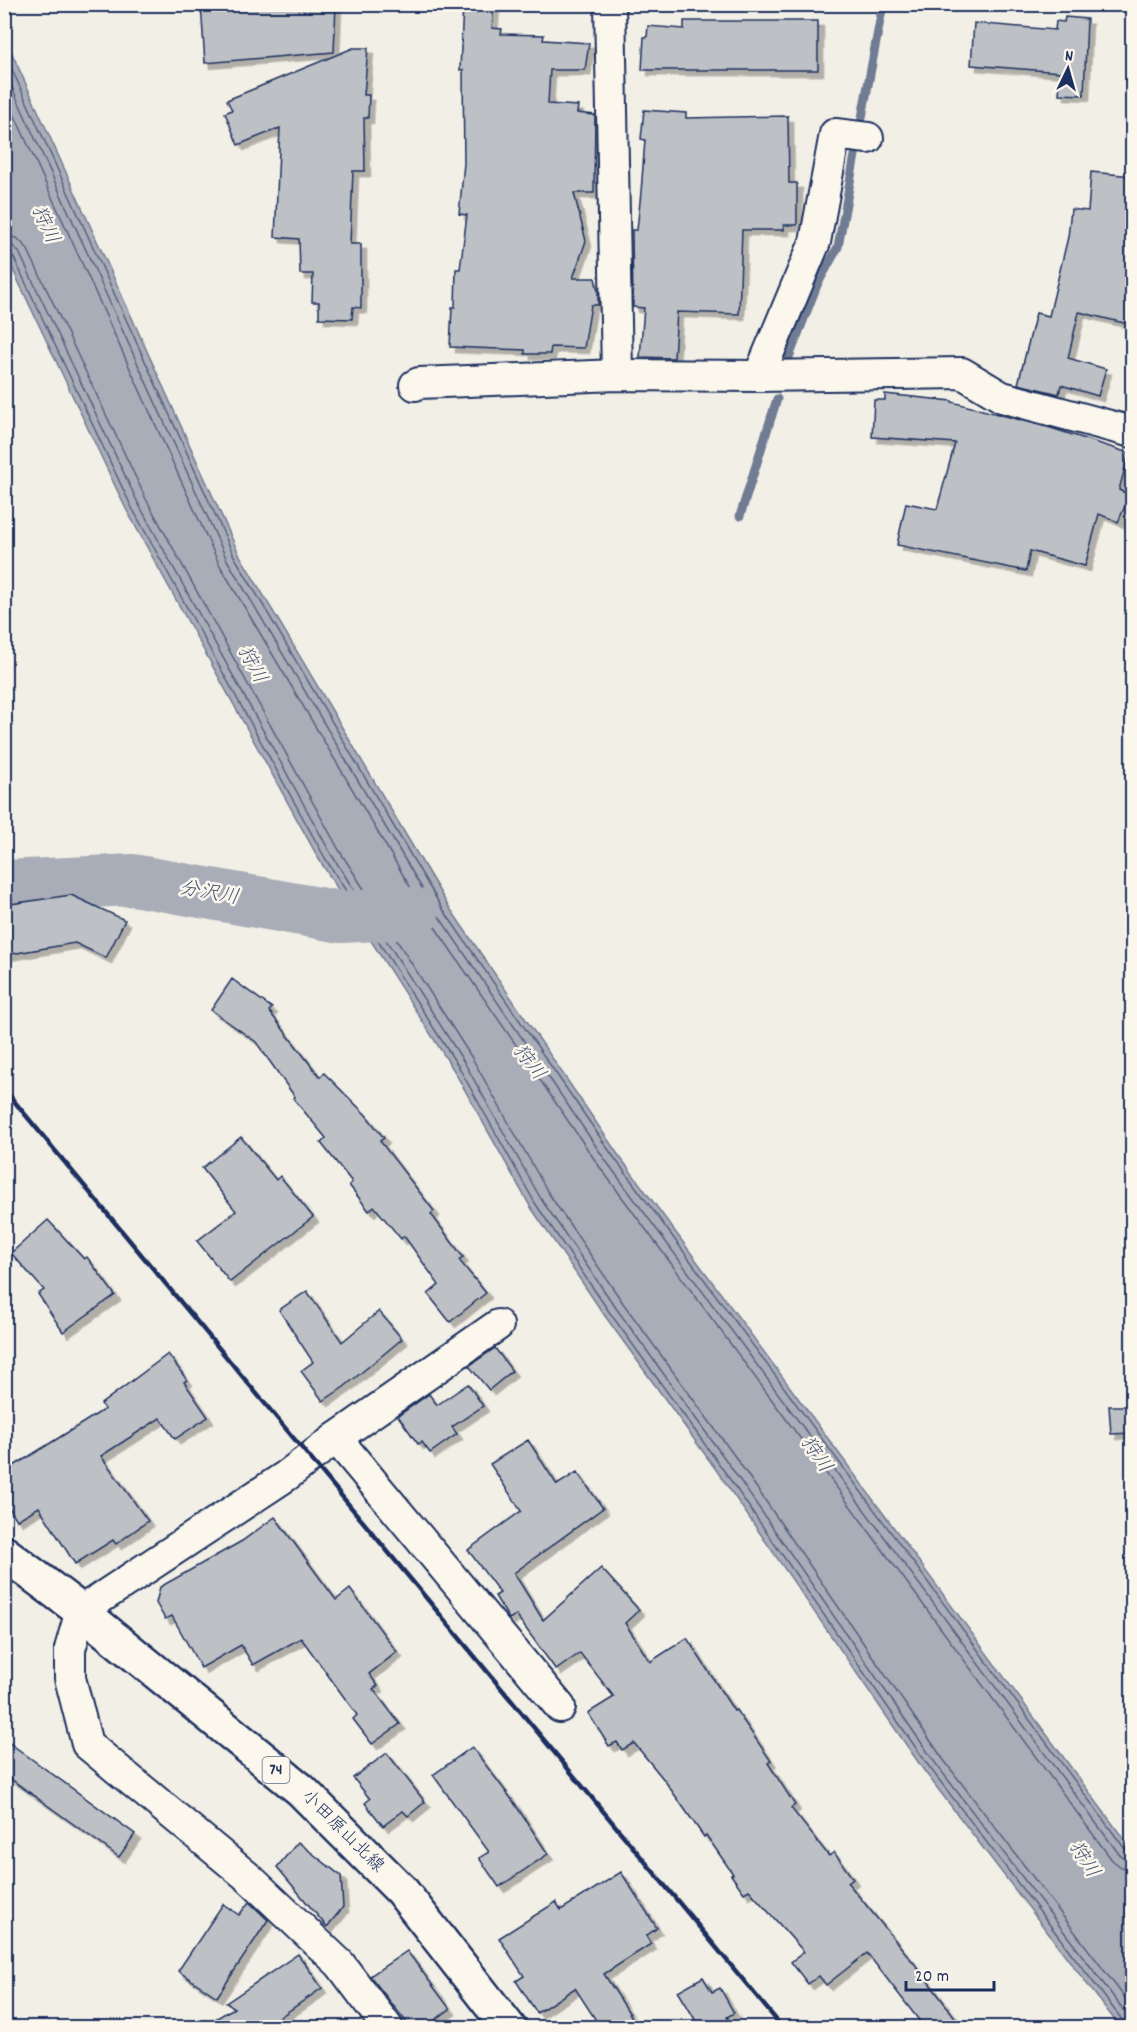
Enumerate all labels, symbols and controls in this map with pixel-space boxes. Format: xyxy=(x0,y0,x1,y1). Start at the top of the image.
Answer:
north arrow xyxy=(1038,39,1098,99)
text: N xyxy=(1064,45,1074,68)
water label: 狩川 xyxy=(23,201,65,249)
water label: 狩川 xyxy=(229,641,273,689)
water label: 分沢川 xyxy=(177,875,241,913)
water label: 狩川 xyxy=(505,1039,551,1087)
water label: 狩川 xyxy=(792,1431,838,1479)
road number: 74 xyxy=(262,1757,290,1783)
street label: 小田原山北線 xyxy=(295,1785,389,1879)
water label: 狩川 xyxy=(1061,1836,1105,1884)
scale bar xyxy=(906,1954,994,1992)
text: 20 m xyxy=(915,1965,949,1990)

